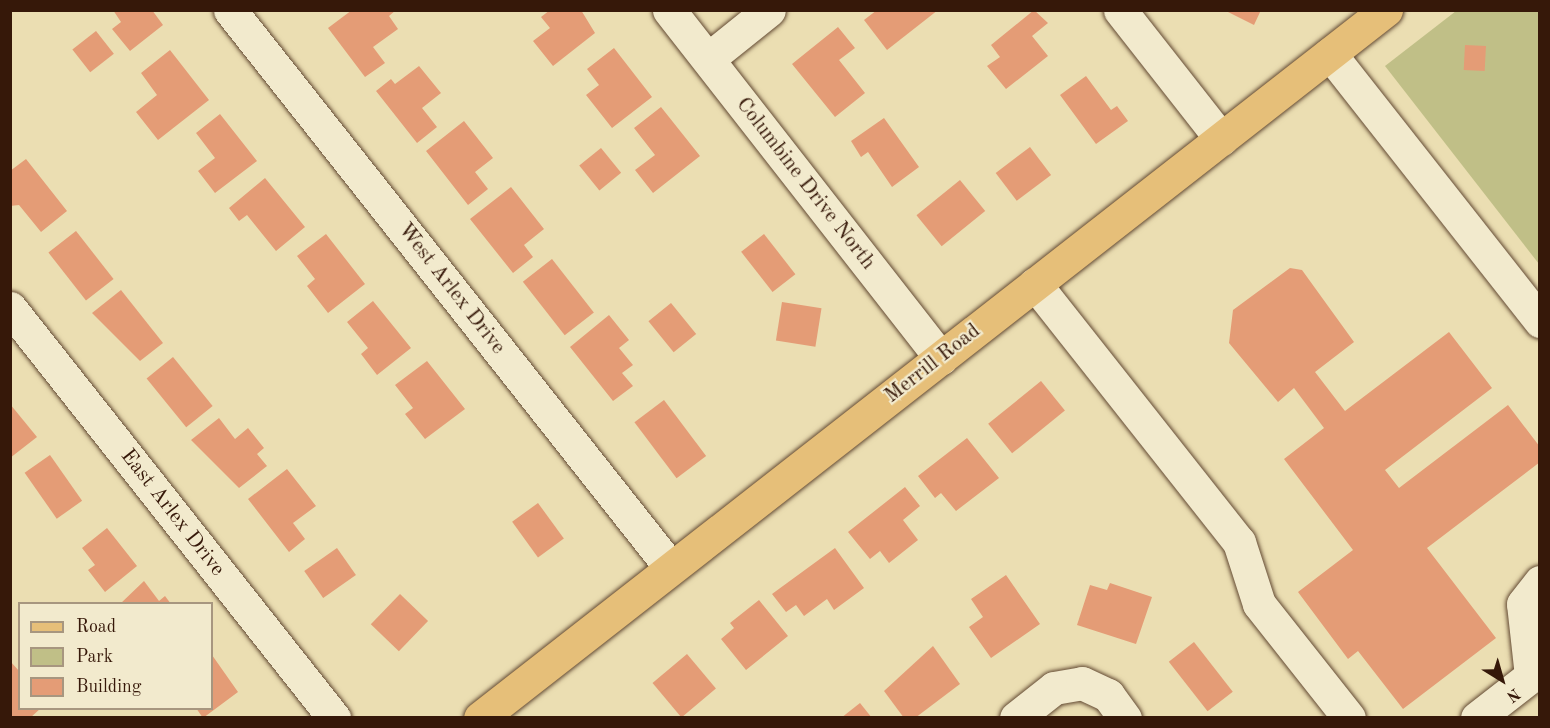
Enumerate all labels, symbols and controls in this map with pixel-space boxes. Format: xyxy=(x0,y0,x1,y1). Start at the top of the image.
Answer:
street label: Columbine Drive North xyxy=(730,93,880,275)
street label: West Arlex Drive xyxy=(392,218,510,360)
street label: Merrill Road xyxy=(880,319,986,409)
street label: East Arlex Drive xyxy=(115,444,229,582)
legend xyxy=(18,602,213,710)
text: Road xyxy=(76,618,116,636)
text: Park xyxy=(76,648,113,666)
north arrow xyxy=(1472,650,1532,710)
text: Building xyxy=(76,678,141,696)
text: N xyxy=(1503,684,1523,704)

